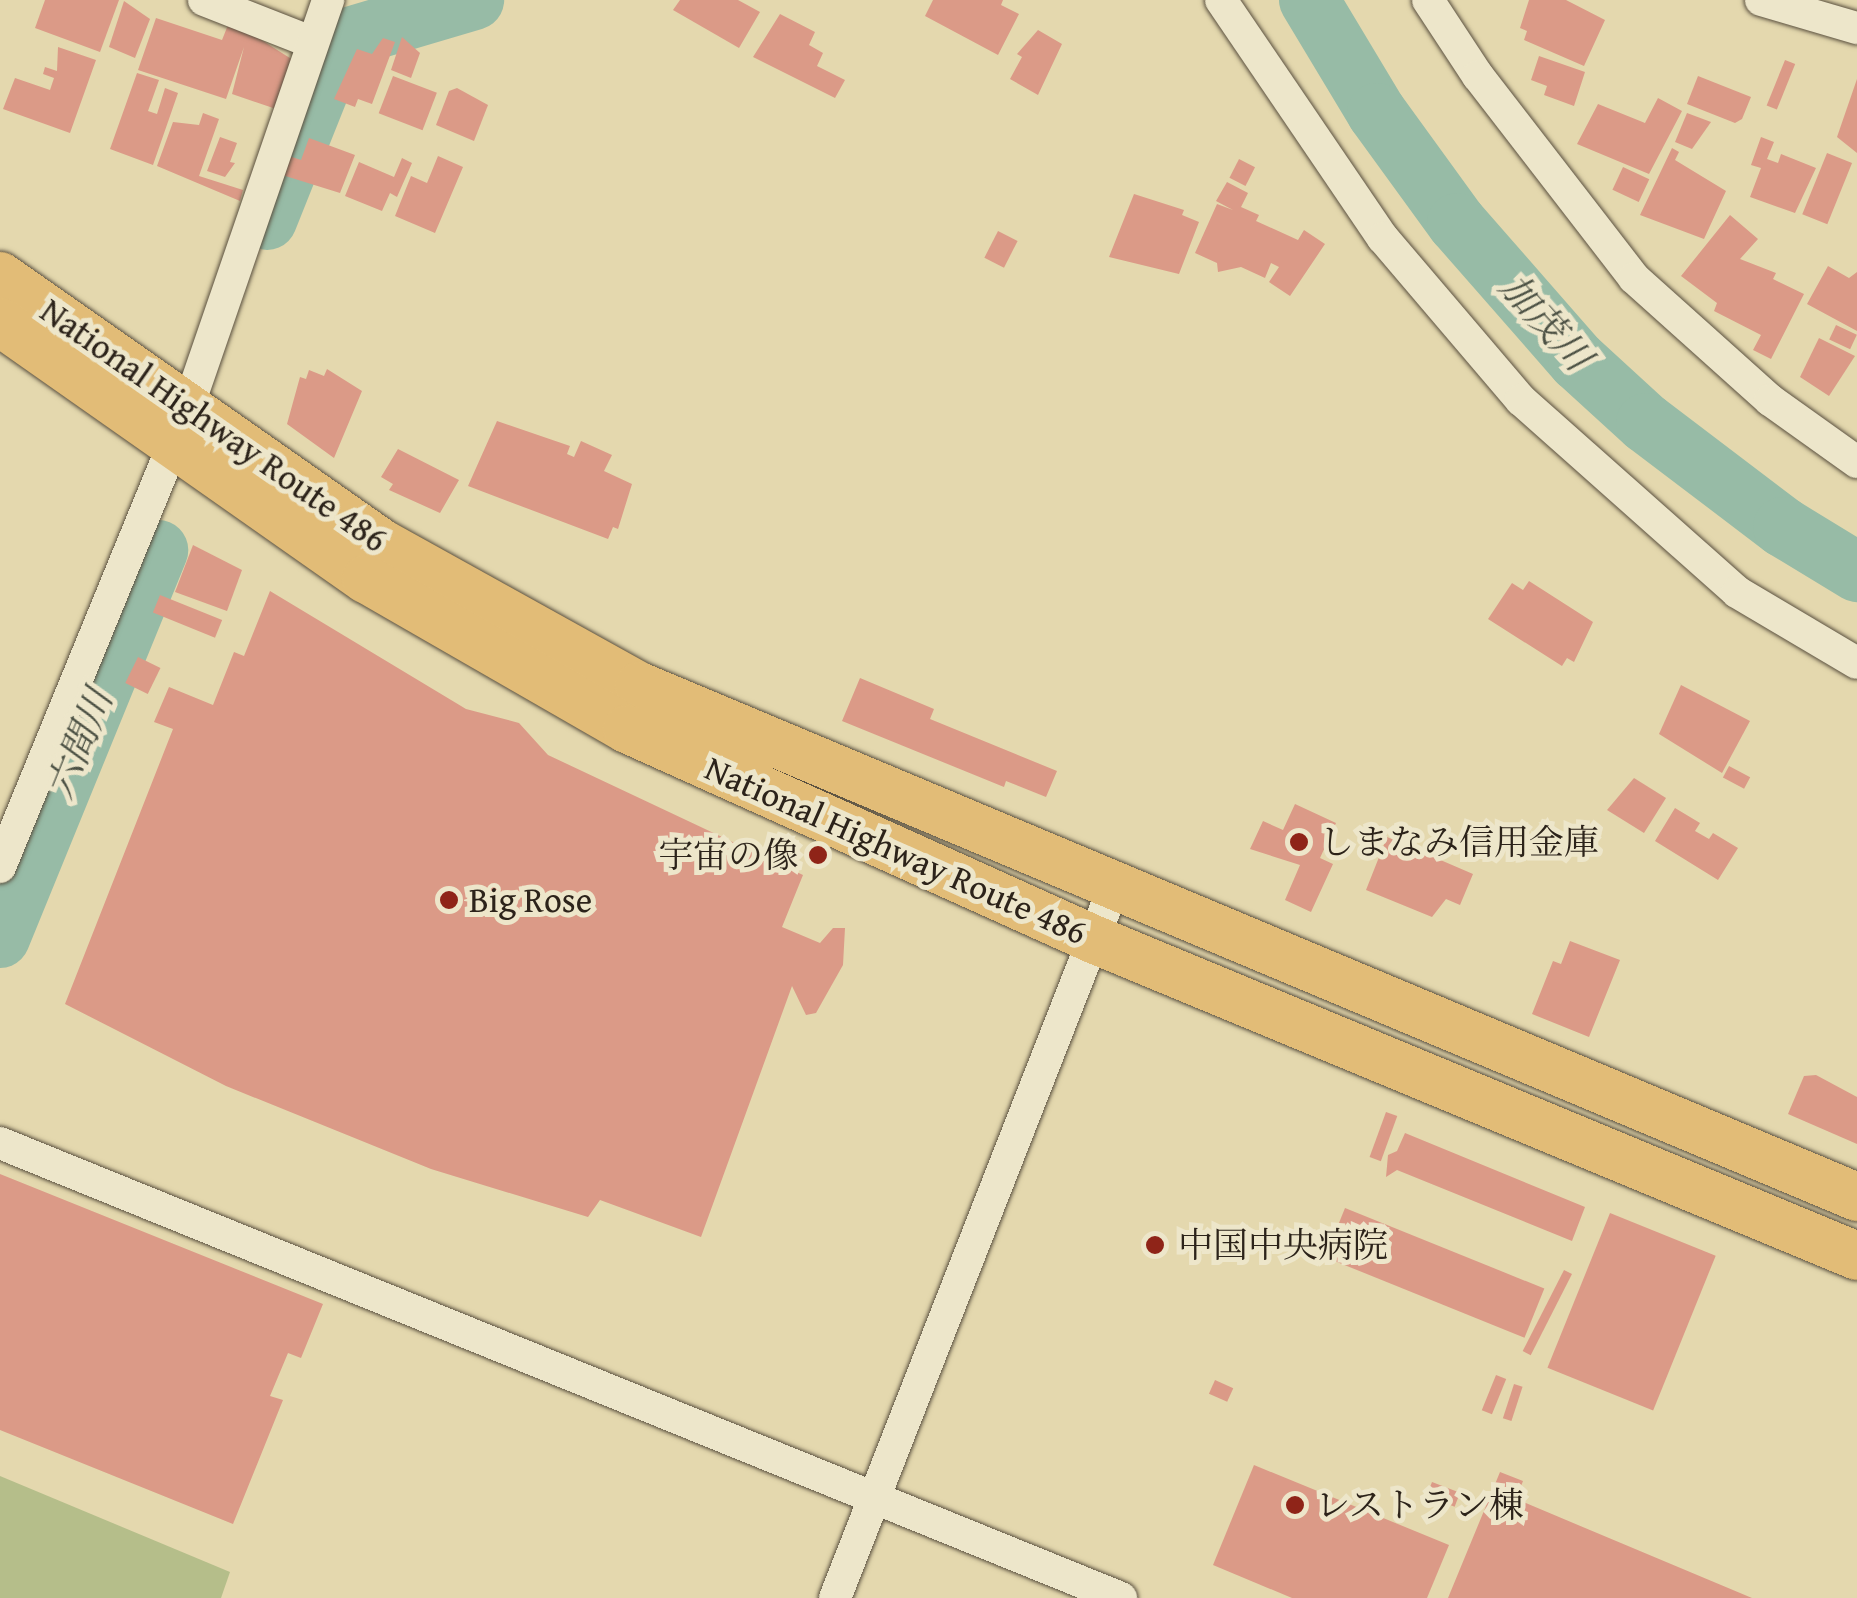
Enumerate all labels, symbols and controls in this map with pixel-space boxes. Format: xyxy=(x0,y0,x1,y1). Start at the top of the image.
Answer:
water label: 加茂川 xyxy=(1491,264,1601,380)
street label: National Highway Route 486 xyxy=(33,289,395,561)
water label: 六間川 xyxy=(37,683,121,805)
street label: National Highway Route 486 xyxy=(699,747,1093,953)
place label: しまなみ信用金庫 xyxy=(1319,821,1599,863)
marker: しまなみ信用金庫 xyxy=(1288,831,1310,853)
place label: 宇宙の像 xyxy=(658,834,798,876)
marker: 宇宙の像 xyxy=(807,844,829,866)
place label: Big Rose xyxy=(469,879,592,921)
marker: Big Rose xyxy=(438,889,460,911)
place label: 中国中央病院 xyxy=(1178,1224,1388,1266)
marker: 中国中央病院 xyxy=(1142,1232,1168,1258)
place label: レストラン棟 xyxy=(1315,1484,1525,1526)
marker: レストラン棟 xyxy=(1284,1494,1306,1516)

